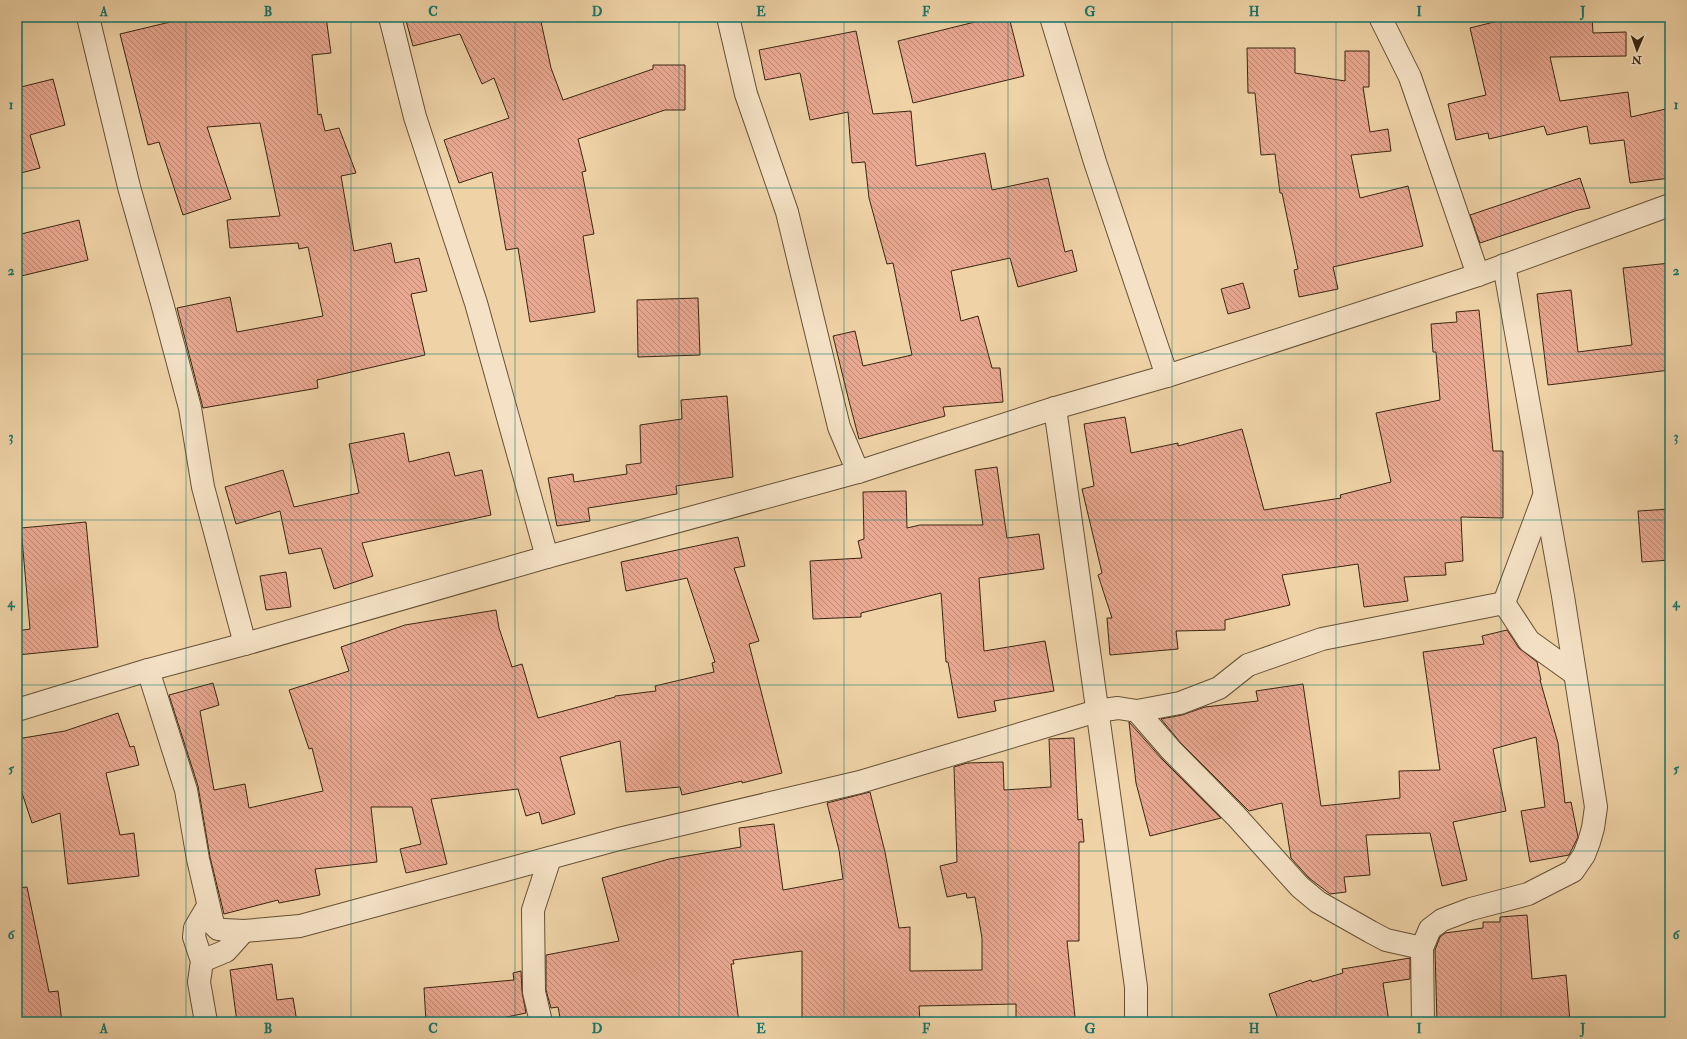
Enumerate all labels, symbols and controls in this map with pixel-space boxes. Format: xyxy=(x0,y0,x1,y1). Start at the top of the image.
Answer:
text: A xyxy=(99,4,109,20)
text: B xyxy=(264,4,272,20)
text: C xyxy=(428,4,438,20)
text: D xyxy=(592,4,603,20)
text: E xyxy=(756,4,766,20)
text: F xyxy=(922,4,931,20)
text: G xyxy=(1085,4,1096,20)
text: H xyxy=(1249,4,1260,20)
text: I xyxy=(1416,4,1422,20)
text: J xyxy=(1579,4,1586,21)
north arrow xyxy=(1617,30,1657,70)
text: N xyxy=(1630,53,1643,66)
text: 1 xyxy=(9,97,14,113)
text: 1 xyxy=(1674,97,1679,113)
text: 2 xyxy=(8,263,15,279)
text: 2 xyxy=(1673,263,1680,279)
text: 3 xyxy=(9,429,14,445)
text: 3 xyxy=(1674,429,1679,445)
text: 4 xyxy=(6,595,15,611)
text: 4 xyxy=(1671,595,1680,611)
text: 5 xyxy=(8,761,14,777)
text: 5 xyxy=(1673,761,1679,777)
text: 6 xyxy=(8,927,16,943)
text: 6 xyxy=(1673,927,1681,943)
text: A xyxy=(99,1021,109,1037)
text: B xyxy=(264,1021,272,1037)
text: C xyxy=(428,1021,438,1037)
text: D xyxy=(592,1021,603,1037)
text: E xyxy=(756,1021,766,1037)
text: F xyxy=(922,1021,931,1037)
text: G xyxy=(1085,1021,1096,1037)
text: H xyxy=(1249,1021,1260,1037)
text: I xyxy=(1416,1021,1422,1037)
text: J xyxy=(1579,1021,1586,1038)

